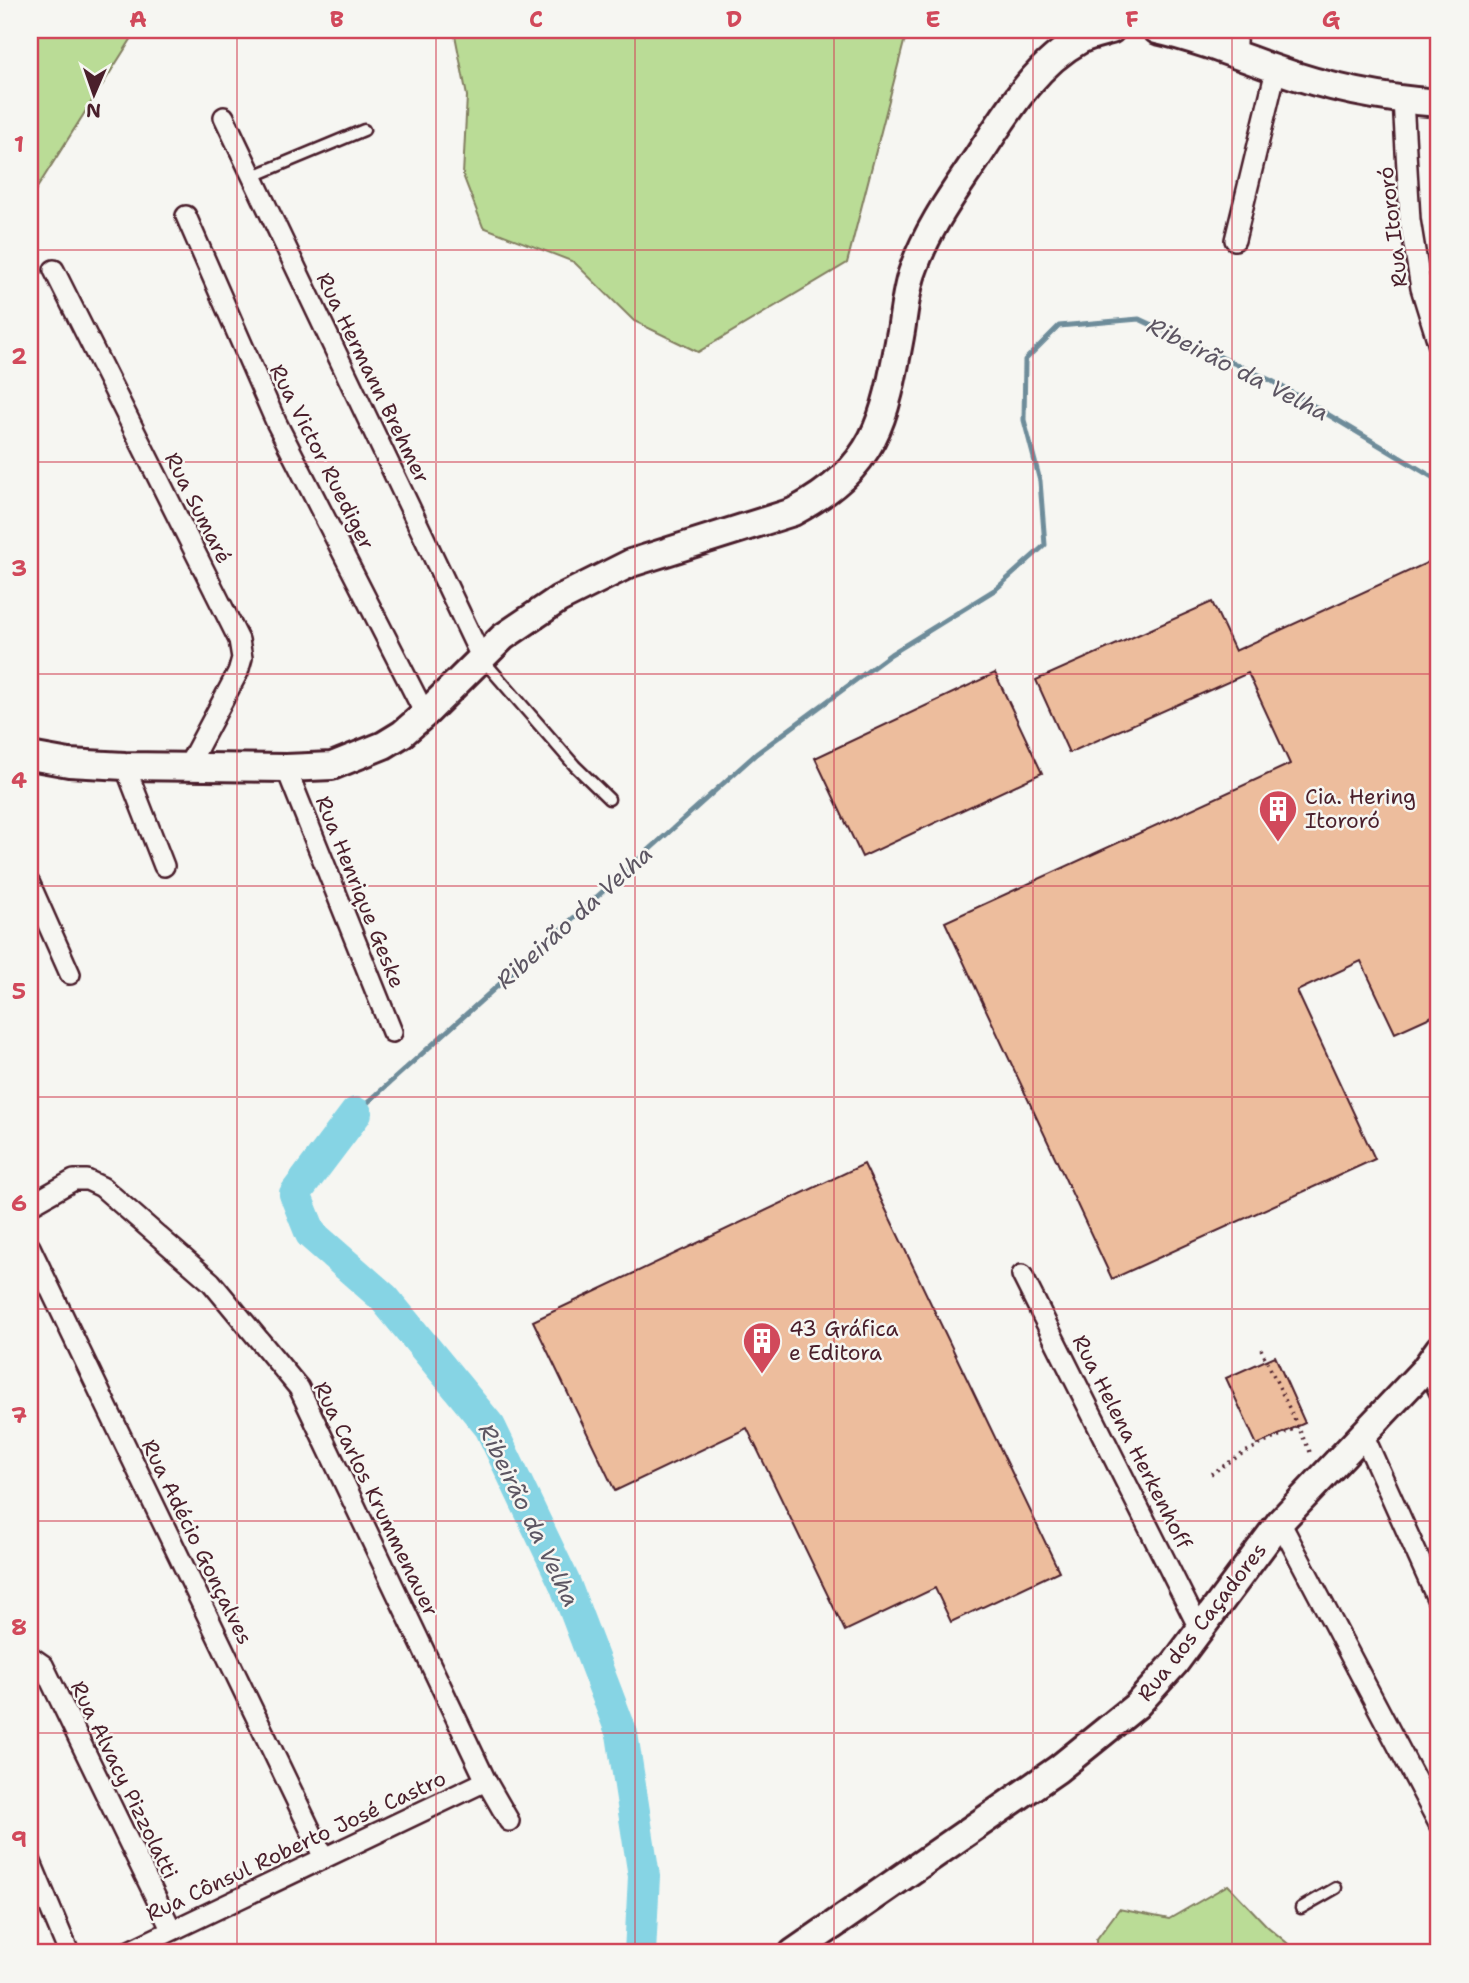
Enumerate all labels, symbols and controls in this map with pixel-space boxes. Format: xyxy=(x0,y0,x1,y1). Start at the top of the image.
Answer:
text: A xyxy=(129,4,147,34)
text: B xyxy=(330,4,344,34)
text: C xyxy=(529,4,543,34)
text: D xyxy=(726,4,742,34)
text: E xyxy=(925,4,941,34)
text: F xyxy=(1125,4,1139,34)
text: G xyxy=(1322,4,1341,34)
north arrow xyxy=(60,60,130,130)
text: N xyxy=(85,98,101,123)
text: 1 xyxy=(14,129,24,159)
street label: Rua Itororó xyxy=(1372,165,1414,289)
street label: Rua Hermann Brehmer xyxy=(310,268,436,488)
water label: Ribeirão da Velha xyxy=(1142,310,1334,428)
text: 2 xyxy=(11,341,27,371)
street label: Rua Victor Ruediger xyxy=(263,359,381,555)
street label: Rua Sumaré xyxy=(158,448,238,568)
text: 3 xyxy=(11,553,27,583)
text: 4 xyxy=(11,765,27,795)
place label: Cia. Hering Itororó xyxy=(1305,783,1416,835)
building icon: Cia. Hering Itororó xyxy=(1257,788,1299,843)
street label: Rua Henrique Geske xyxy=(309,792,411,992)
water label: Ribeirão da Velha xyxy=(490,839,658,995)
text: 5 xyxy=(12,976,26,1006)
text: 6 xyxy=(11,1188,27,1218)
place label: 43 Gráfica e Editora xyxy=(789,1315,899,1367)
building icon: 43 Gráfica e Editora xyxy=(741,1320,783,1375)
street label: Rua Helena Herkenhoff xyxy=(1066,1330,1198,1554)
street label: Rua Carlos Krummenauer xyxy=(307,1377,445,1621)
text: 7 xyxy=(11,1400,27,1430)
water label: Ribeirão da Velha xyxy=(472,1418,586,1612)
street label: Rua Adécio Gonçalves xyxy=(135,1435,259,1649)
street label: Rua dos Caçadores xyxy=(1131,1537,1273,1707)
text: 8 xyxy=(11,1612,27,1642)
street label: Rua Alvacy Pizzolatti xyxy=(64,1676,184,1884)
street label: Rua Cônsul Roberto José Castro xyxy=(142,1764,450,1928)
text: 9 xyxy=(11,1824,27,1854)

